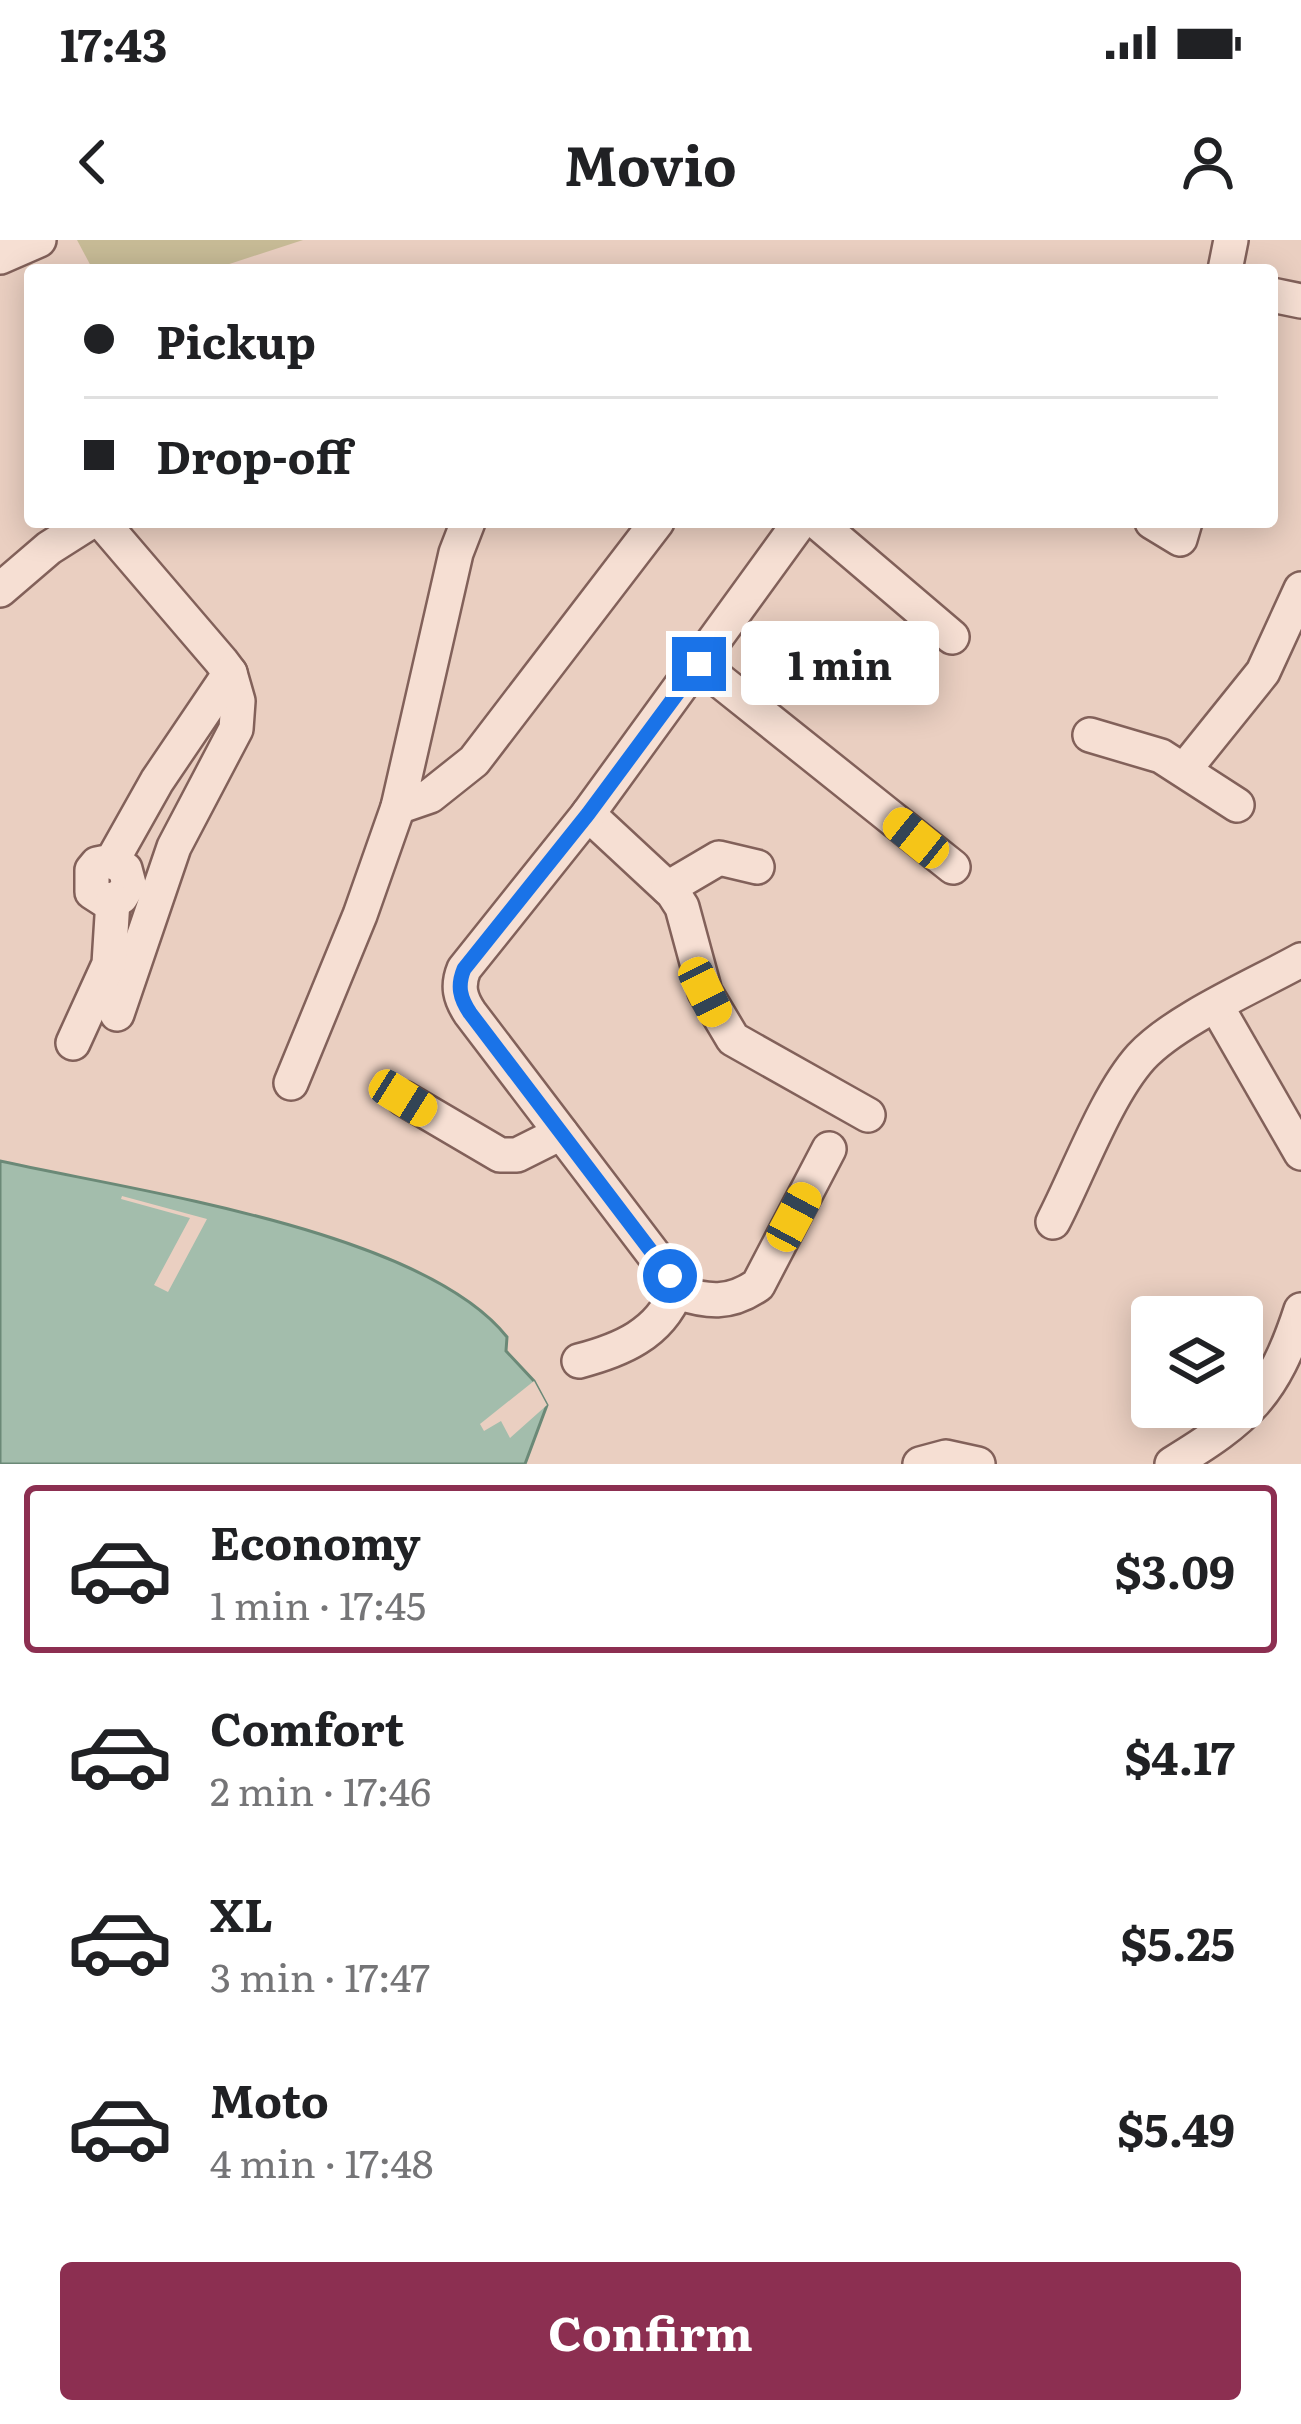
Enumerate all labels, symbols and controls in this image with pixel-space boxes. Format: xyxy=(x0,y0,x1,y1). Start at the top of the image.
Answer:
text: 17:43 xyxy=(60,9,167,76)
text: Movio xyxy=(564,122,737,203)
icon: back xyxy=(60,129,126,195)
icon: person xyxy=(1175,129,1241,195)
text: Pickup xyxy=(156,306,316,373)
text: Drop-off xyxy=(156,421,352,488)
callout: 1 min xyxy=(741,622,939,706)
text: 1 min xyxy=(788,634,892,692)
route end xyxy=(672,637,726,691)
car xyxy=(877,801,955,875)
car xyxy=(673,952,737,1032)
car xyxy=(363,1064,443,1132)
car xyxy=(761,1177,827,1257)
route start xyxy=(643,1249,697,1303)
map controls xyxy=(1131,1296,1263,1428)
button: layers xyxy=(1131,1296,1263,1428)
text: Economy xyxy=(210,1507,421,1574)
icon: car xyxy=(66,1515,174,1623)
text: $3.09 xyxy=(1115,1536,1235,1603)
text: 1 min · 17:45 xyxy=(210,1574,426,1632)
text: Comfort xyxy=(210,1693,404,1760)
icon: car xyxy=(66,1701,174,1809)
text: $4.17 xyxy=(1125,1722,1235,1789)
text: 2 min · 17:46 xyxy=(210,1760,431,1818)
text: XL xyxy=(210,1879,273,1946)
icon: car xyxy=(66,1887,174,1995)
text: $5.25 xyxy=(1120,1908,1235,1975)
text: 3 min · 17:47 xyxy=(210,1946,430,2004)
text: Moto xyxy=(210,2065,329,2132)
icon: car xyxy=(66,2073,174,2181)
text: $5.49 xyxy=(1117,2094,1235,2161)
text: 4 min · 17:48 xyxy=(210,2132,433,2190)
button: Confirm xyxy=(60,2262,1241,2400)

